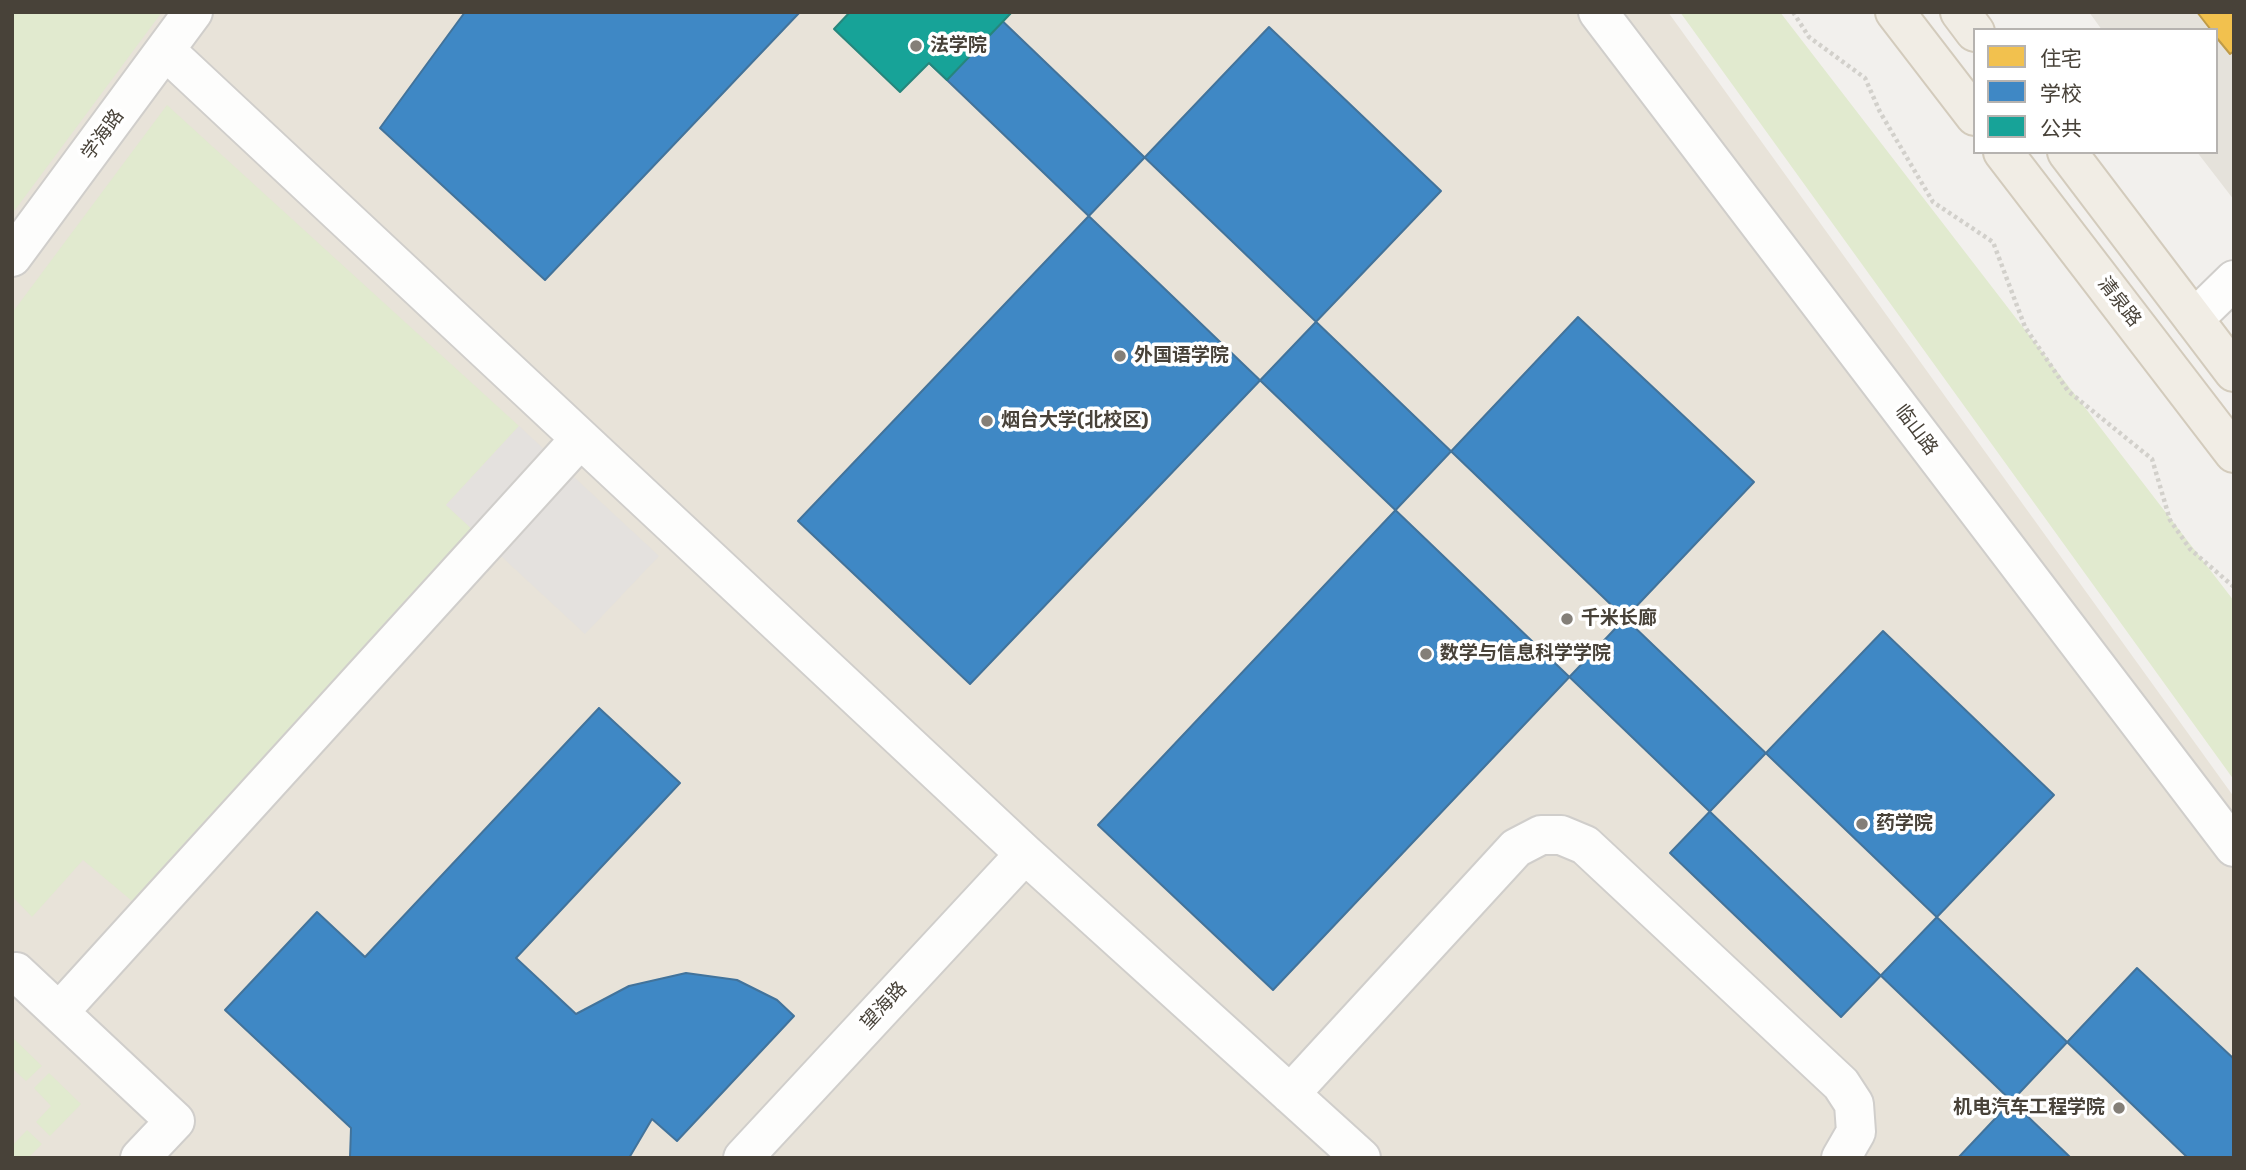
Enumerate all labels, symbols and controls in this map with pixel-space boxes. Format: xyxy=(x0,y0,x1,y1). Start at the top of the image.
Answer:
legend xyxy=(1973,28,2218,154)
place label: 法学院 xyxy=(930,35,987,57)
marker: 法学院 xyxy=(908,38,924,54)
text: 住宅 xyxy=(2040,46,2082,71)
text: 学校 xyxy=(2040,81,2082,106)
street label: 学海路 xyxy=(77,105,129,165)
text: 公共 xyxy=(2040,116,2082,141)
street label: 清泉路 xyxy=(2092,273,2146,331)
place label: 外国语学院 xyxy=(1134,345,1229,367)
marker: 外国语学院 xyxy=(1112,348,1128,364)
street label: 临山路 xyxy=(1890,400,1942,460)
place label: 烟台大学(北校区) xyxy=(1001,410,1149,432)
marker: 烟台大学(北校区) xyxy=(979,413,995,429)
place label: 千米长廊 xyxy=(1581,608,1657,630)
marker: 千米长廊 xyxy=(1559,611,1575,627)
place label: 数学与信息科学学院 xyxy=(1440,643,1611,665)
marker: 数学与信息科学学院 xyxy=(1418,646,1434,662)
place label: 药学院 xyxy=(1876,813,1933,835)
marker: 药学院 xyxy=(1854,816,1870,832)
street label: 望海路 xyxy=(856,977,912,1035)
place label: 机电汽车工程学院 xyxy=(1953,1097,2105,1119)
marker: 机电汽车工程学院 xyxy=(2111,1100,2127,1116)

